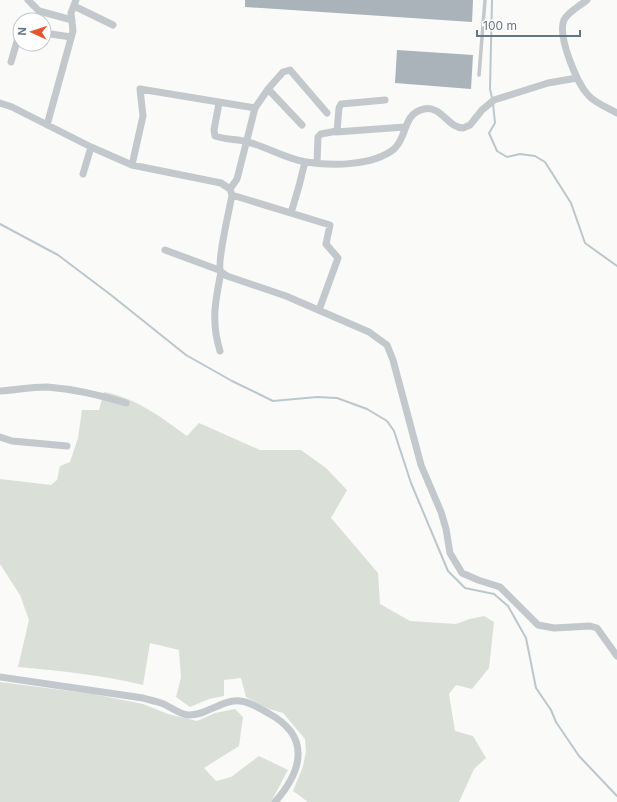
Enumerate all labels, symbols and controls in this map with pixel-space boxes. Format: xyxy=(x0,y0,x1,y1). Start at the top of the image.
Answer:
north arrow xyxy=(12,12,52,52)
scale bar xyxy=(477,12,580,38)
text: 100 m xyxy=(483,18,517,33)
text: N xyxy=(15,27,29,36)

